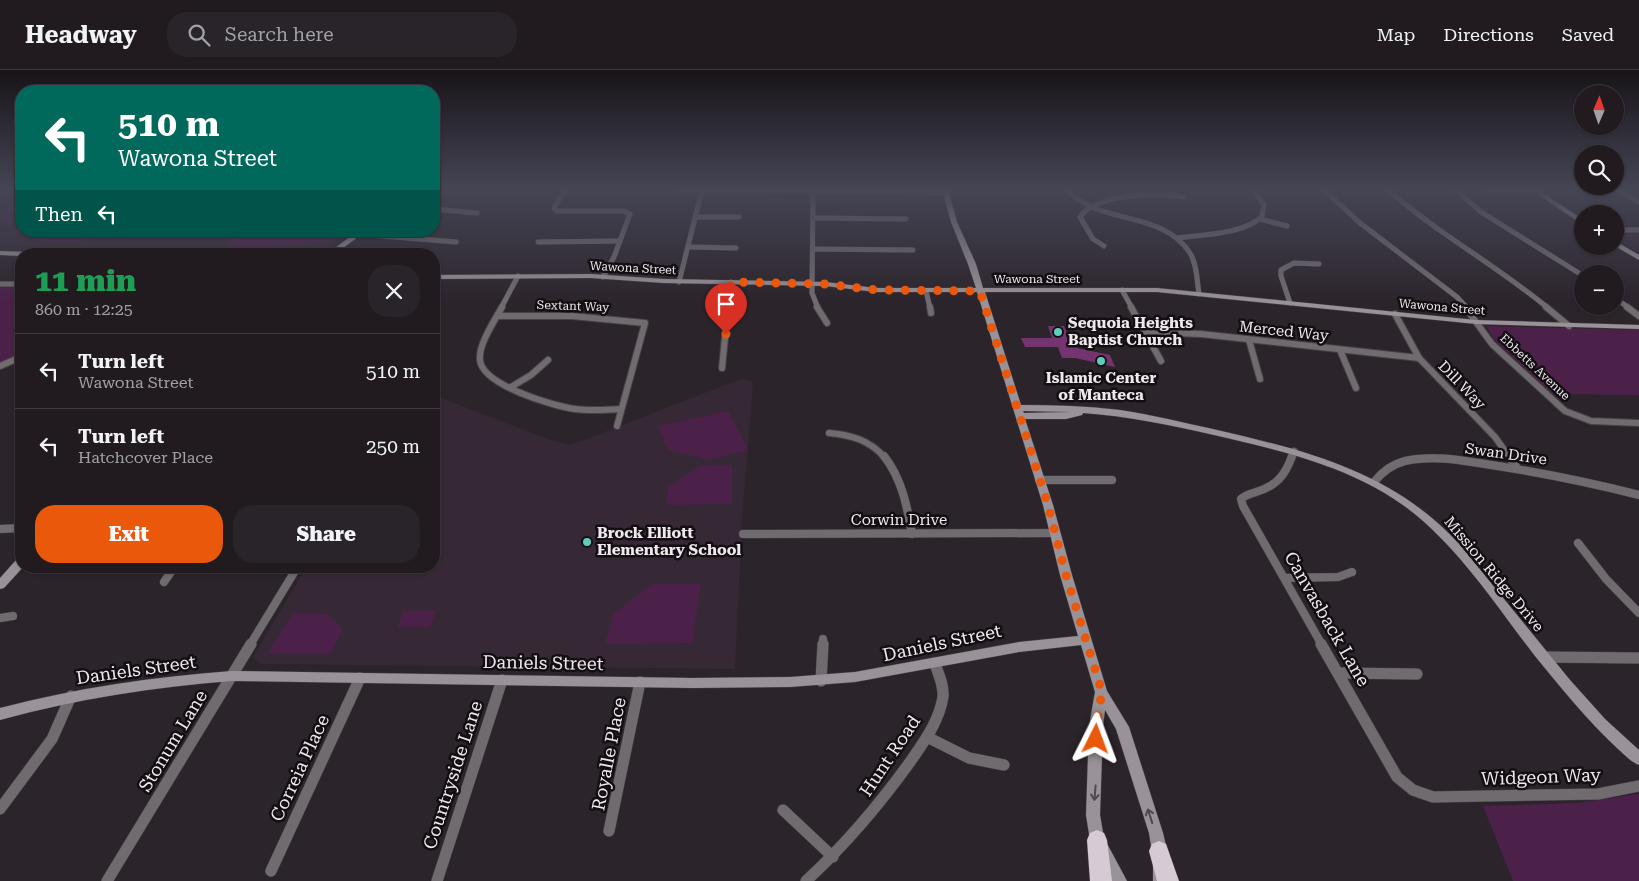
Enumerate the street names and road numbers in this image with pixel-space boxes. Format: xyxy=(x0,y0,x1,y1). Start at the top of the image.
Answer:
street label: Wawona Street xyxy=(589,259,677,277)
street label: Wawona Street xyxy=(994,272,1081,286)
street label: Wawona Street xyxy=(1398,296,1486,318)
street label: Sextant Way xyxy=(537,298,610,314)
street label: Merced Way xyxy=(1238,317,1330,345)
street label: Ebbetts Avenue xyxy=(1497,331,1573,403)
street label: Dill Way xyxy=(1434,357,1490,413)
street label: Swan Drive xyxy=(1464,439,1548,469)
street label: Corwin Drive xyxy=(851,511,947,529)
street label: Mission Ridge Drive xyxy=(1441,513,1547,635)
street label: Canvasback Lane xyxy=(1280,548,1375,690)
street label: Daniels Street xyxy=(881,620,1004,665)
street label: Daniels Street xyxy=(75,651,198,688)
street label: Daniels Street xyxy=(482,651,604,674)
street label: Stonum Lane xyxy=(134,686,211,795)
street label: Royalle Place xyxy=(587,695,630,812)
street label: Countryside Lane xyxy=(419,698,486,852)
street label: Correia Place xyxy=(266,711,333,824)
street label: Hunt Road xyxy=(855,711,925,800)
street label: Widgeon Way xyxy=(1481,764,1602,789)

